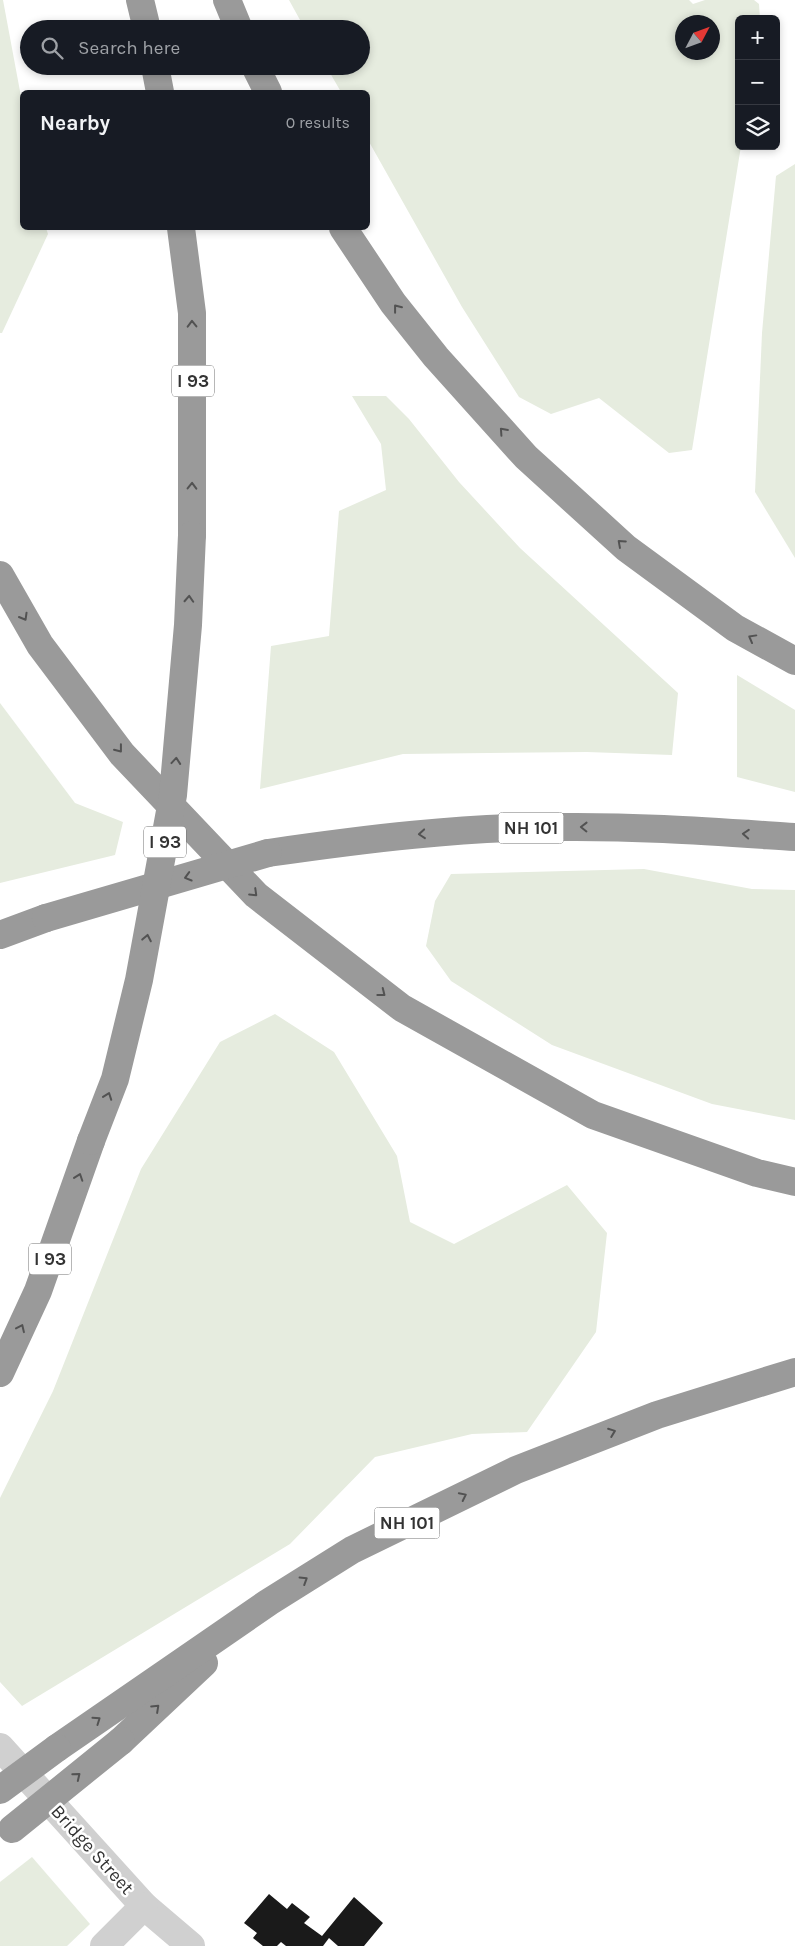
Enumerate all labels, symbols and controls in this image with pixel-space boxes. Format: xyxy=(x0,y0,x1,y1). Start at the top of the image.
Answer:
north arrow xyxy=(675,15,720,60)
map controls xyxy=(735,15,780,150)
button: + xyxy=(735,15,780,60)
search box xyxy=(20,20,370,75)
icon: search xyxy=(38,34,66,62)
text: Search here xyxy=(78,37,180,59)
button: − xyxy=(735,60,780,105)
button: layers xyxy=(735,105,780,150)
text: Nearby xyxy=(40,111,110,135)
text: 0 results xyxy=(286,113,350,132)
one-way arrow xyxy=(394,304,403,314)
one-way arrow xyxy=(187,320,197,328)
road number: I 93 xyxy=(172,366,214,396)
one-way arrow xyxy=(500,428,509,437)
one-way arrow xyxy=(187,482,197,490)
one-way arrow xyxy=(617,540,626,549)
one-way arrow xyxy=(183,594,194,602)
one-way arrow xyxy=(18,612,28,621)
one-way arrow xyxy=(749,634,758,644)
one-way arrow xyxy=(113,743,122,753)
one-way arrow xyxy=(171,756,182,764)
road number: NH 101 xyxy=(498,812,564,844)
one-way arrow xyxy=(580,822,588,832)
road number: I 93 xyxy=(144,826,186,858)
one-way arrow xyxy=(417,828,425,839)
one-way arrow xyxy=(742,829,750,840)
one-way arrow xyxy=(184,871,192,881)
one-way arrow xyxy=(249,887,258,896)
one-way arrow xyxy=(141,934,151,942)
one-way arrow xyxy=(376,987,385,995)
one-way arrow xyxy=(102,1092,112,1100)
one-way arrow xyxy=(73,1173,83,1182)
road number: I 93 xyxy=(29,1244,71,1274)
one-way arrow xyxy=(14,1325,24,1334)
one-way arrow xyxy=(608,1428,616,1438)
one-way arrow xyxy=(458,1492,467,1502)
road number: NH 101 xyxy=(374,1508,440,1539)
one-way arrow xyxy=(299,1576,308,1586)
one-way arrow xyxy=(151,1705,160,1714)
one-way arrow xyxy=(91,1717,101,1726)
one-way arrow xyxy=(71,1774,80,1782)
street label: Bridge Street xyxy=(46,1800,138,1899)

